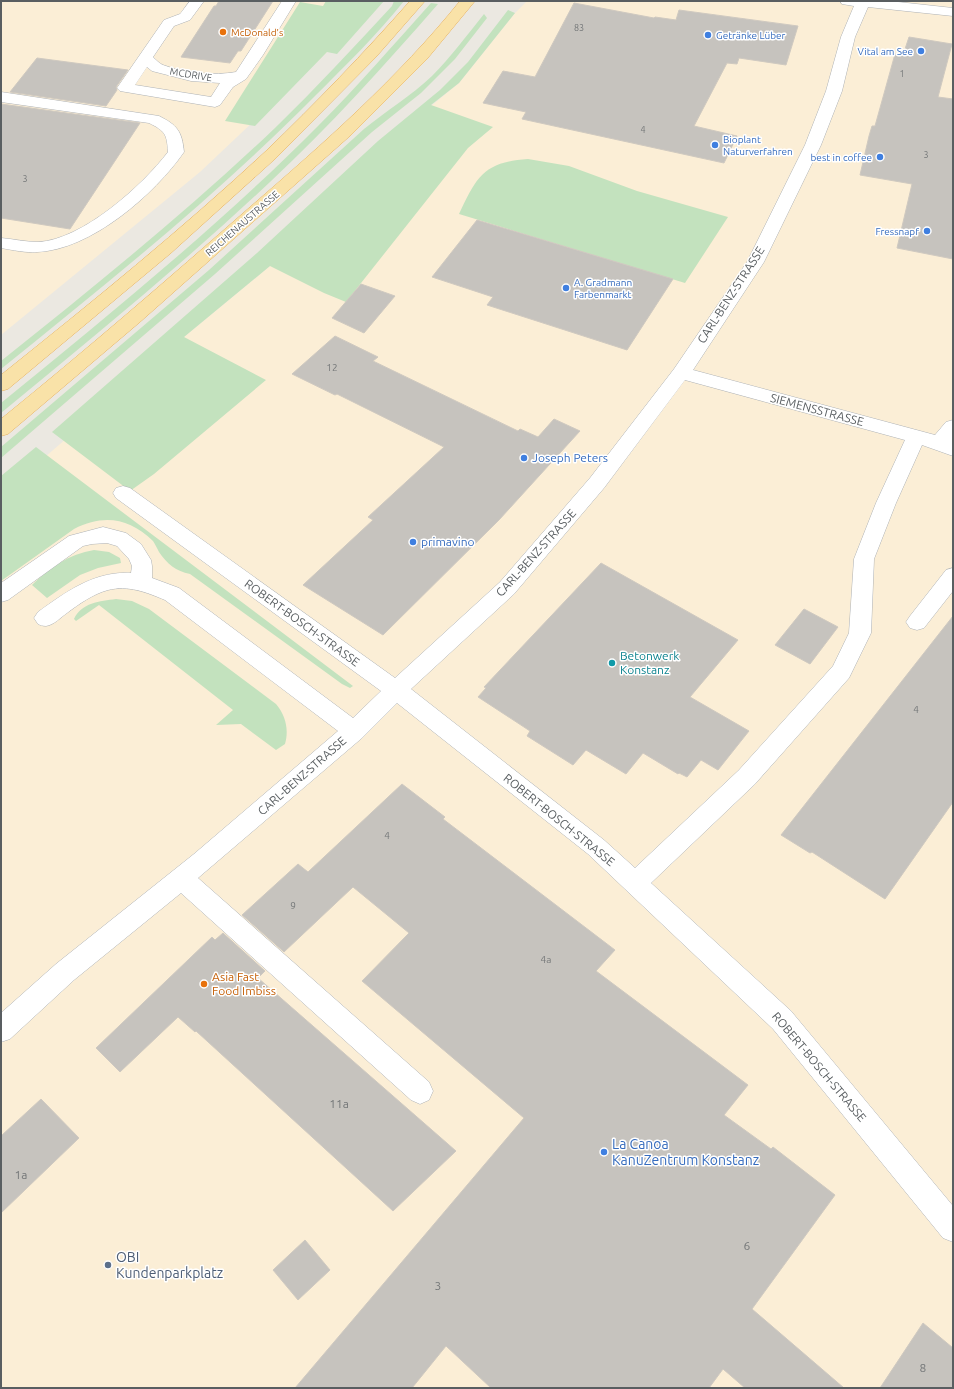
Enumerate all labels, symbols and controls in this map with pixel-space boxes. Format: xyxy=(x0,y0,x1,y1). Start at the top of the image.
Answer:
house number: 83 xyxy=(574,23,584,33)
marker: McDonald's xyxy=(218,27,228,37)
place label: McDonald's xyxy=(231,27,283,38)
marker: Getränke Lüber xyxy=(703,30,713,40)
place label: Getränke Lüber xyxy=(716,30,786,41)
place label: Vital am See xyxy=(858,46,913,57)
marker: Vital am See xyxy=(916,46,926,56)
street label: MCDRIVE xyxy=(169,66,213,83)
house number: 1 xyxy=(899,69,905,79)
house number: 4 xyxy=(640,125,646,135)
place label: Bioplant Naturverfahren xyxy=(723,134,793,157)
marker: Bioplant Naturverfahren xyxy=(710,140,720,150)
house number: 3 xyxy=(923,150,929,160)
place label: best in coffee xyxy=(811,152,872,163)
marker: best in coffee xyxy=(875,152,885,162)
house number: 3 xyxy=(22,174,28,184)
street label: REICHENAUSTRASSE xyxy=(203,188,282,258)
place label: Fressnapf xyxy=(875,226,919,237)
marker: Fressnapf xyxy=(922,226,932,236)
street label: CARL-BENZ-STRASSE xyxy=(694,244,767,345)
place label: A. Gradmann Farbenmarkt xyxy=(574,277,632,300)
marker: A. Gradmann Farbenmarkt xyxy=(561,283,571,293)
house number: 12 xyxy=(326,362,338,373)
street label: SIEMENSSTRASSE xyxy=(769,391,866,428)
place label: Joseph Peters xyxy=(532,451,608,464)
marker: Joseph Peters xyxy=(519,453,529,463)
street label: CARL-BENZ-STRASSE xyxy=(493,506,578,599)
place label: primavino xyxy=(421,535,475,548)
marker: primavino xyxy=(408,537,418,547)
street label: ROBERT-BOSCH-STRASSE xyxy=(242,577,362,669)
place label: Betonwerk Konstanz xyxy=(620,649,679,676)
marker: Betonwerk Konstanz xyxy=(607,658,617,668)
house number: 4 xyxy=(913,704,919,715)
street label: CARL-BENZ-STRASSE xyxy=(255,734,349,817)
street label: ROBERT-BOSCH-STRASSE xyxy=(501,771,618,868)
house number: 4 xyxy=(384,830,390,841)
house number: 9 xyxy=(290,900,296,911)
house number: 4a xyxy=(541,954,551,965)
place label: Asia Fast Food Imbiss xyxy=(212,970,276,997)
marker: Asia Fast Food Imbiss xyxy=(199,979,209,989)
street label: ROBERT-BOSCH-STRASSE xyxy=(770,1009,869,1124)
house number: 11a xyxy=(329,1097,349,1110)
place label: La Canoa KanuZentrum Konstanz xyxy=(612,1136,759,1168)
marker: La Canoa KanuZentrum Konstanz xyxy=(599,1147,609,1157)
house number: 1a xyxy=(15,1168,27,1181)
house number: 6 xyxy=(744,1239,751,1252)
place label: OBI Kundenparkplatz xyxy=(116,1249,223,1281)
marker: OBI Kundenparkplatz xyxy=(103,1260,113,1270)
house number: 3 xyxy=(435,1279,441,1292)
house number: 8 xyxy=(920,1361,927,1374)

